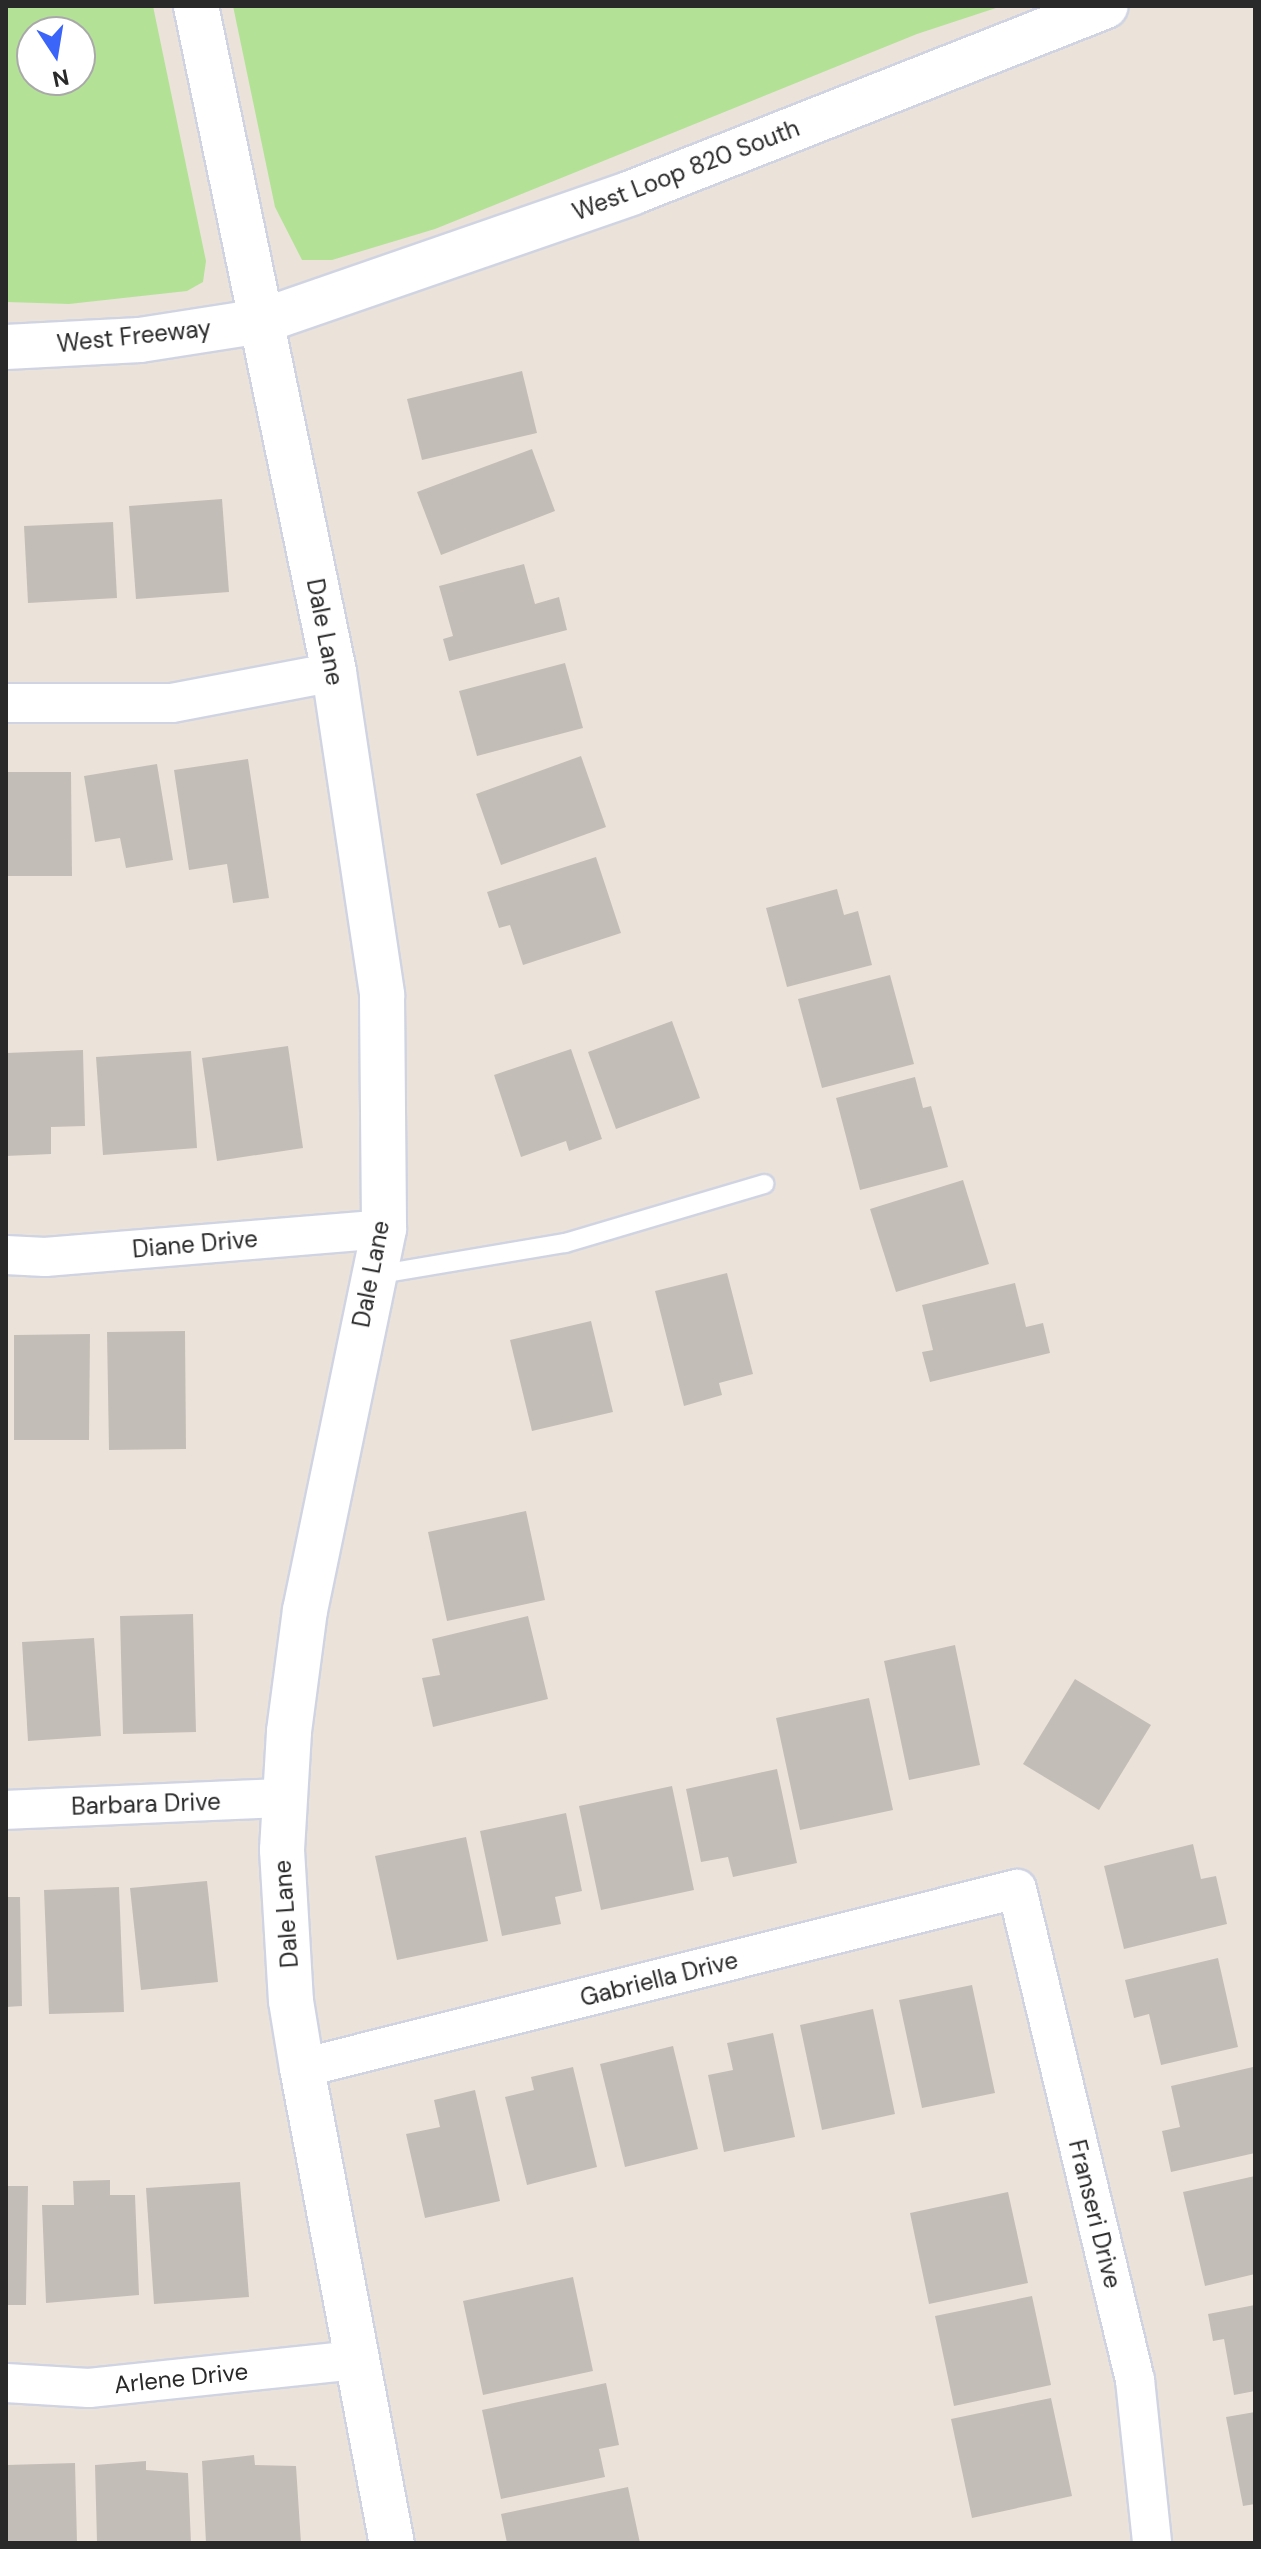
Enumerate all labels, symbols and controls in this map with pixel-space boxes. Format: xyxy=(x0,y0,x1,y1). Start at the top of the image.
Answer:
north arrow xyxy=(16,16,96,96)
text: N xyxy=(50,62,72,94)
street label: West Loop 820 South xyxy=(569,113,803,227)
street label: West Freeway xyxy=(55,314,213,358)
street label: Dale Lane xyxy=(301,576,349,688)
street label: Dale Lane xyxy=(347,1218,395,1330)
street label: Diane Drive xyxy=(131,1224,259,1264)
street label: Barbara Drive xyxy=(71,1787,221,1821)
street label: Dale Lane xyxy=(268,1859,304,1969)
street label: Gabriella Drive xyxy=(577,1945,741,2013)
street label: Franseri Drive xyxy=(1063,2137,1127,2291)
street label: Arlene Drive xyxy=(113,2357,249,2399)

